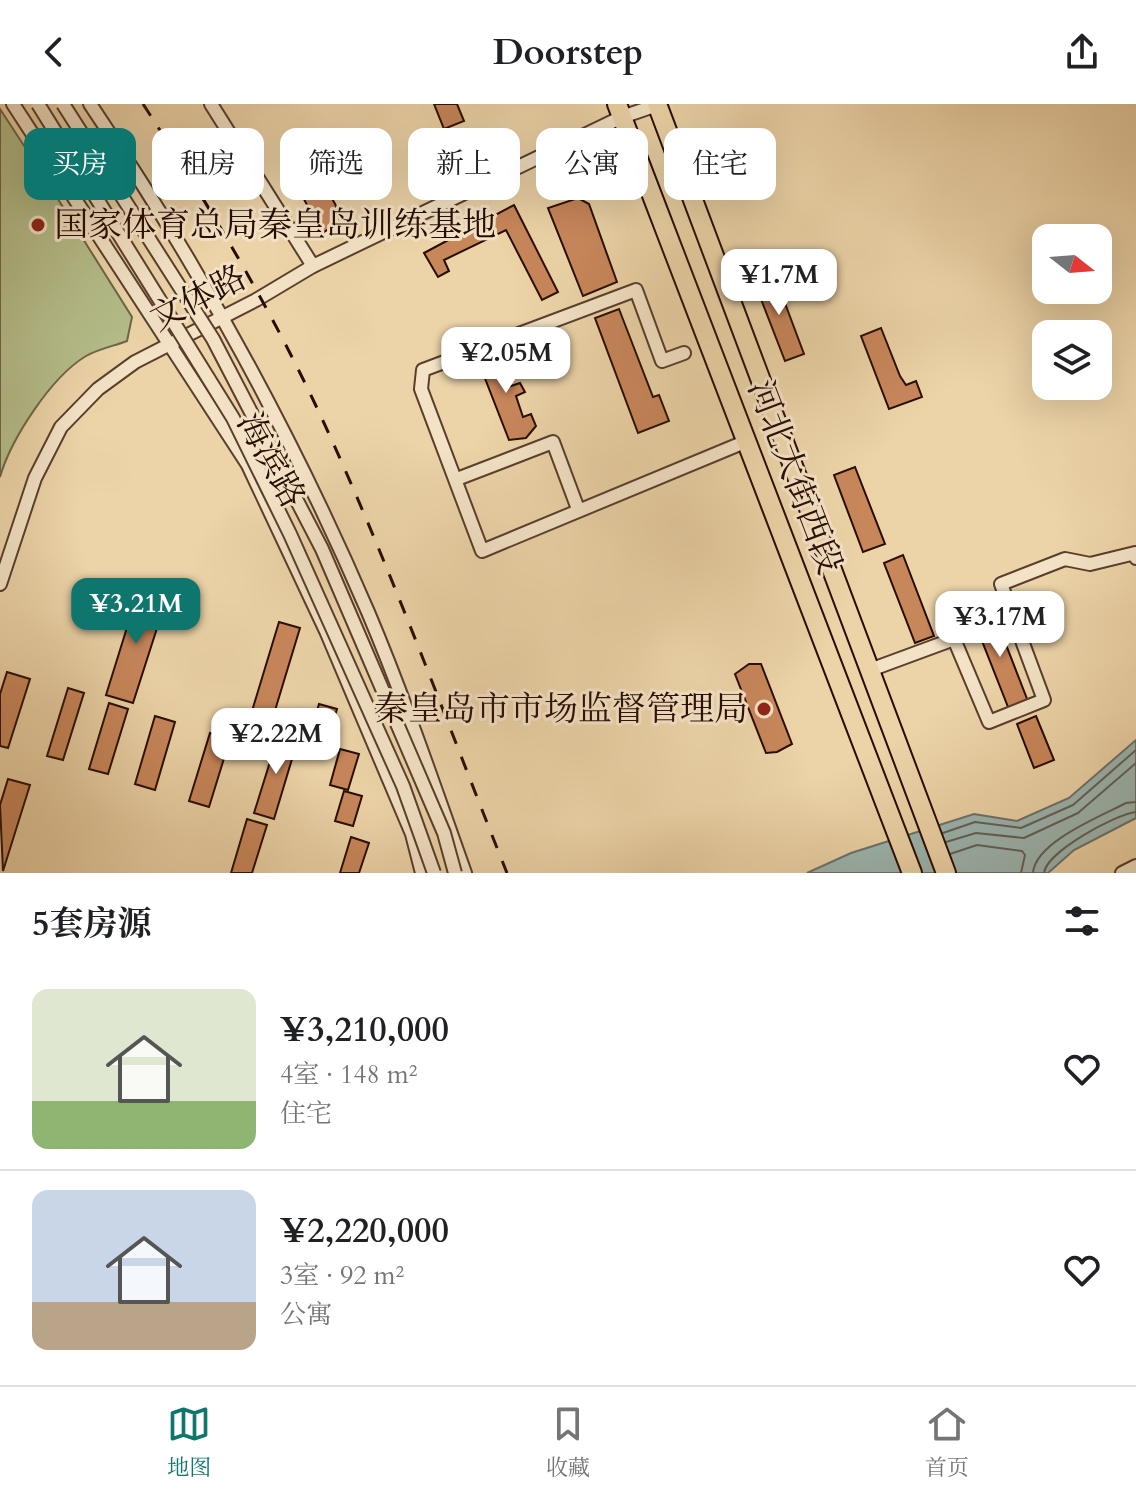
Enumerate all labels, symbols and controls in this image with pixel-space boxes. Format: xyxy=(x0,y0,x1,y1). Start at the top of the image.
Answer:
text: Doorstep xyxy=(493,28,643,77)
icon: back xyxy=(32,30,76,74)
icon: share xyxy=(1060,30,1104,74)
chip: 买房 xyxy=(24,128,136,200)
chip: 租房 xyxy=(152,128,264,200)
chip: 筛选 xyxy=(280,128,392,200)
chip: 新上 xyxy=(408,128,520,200)
chip: 公寓 xyxy=(536,128,648,200)
chip: 住宅 xyxy=(664,128,776,200)
place label: 国家体育总局秦皇岛训练基地 xyxy=(54,202,496,248)
marker: 国家体育总局秦皇岛训练基地 xyxy=(29,216,47,234)
north arrow xyxy=(1032,224,1112,304)
map controls xyxy=(1032,224,1112,400)
pin: ¥1.7M xyxy=(723,249,835,317)
street label: 文体路 xyxy=(142,254,254,342)
text: ¥1.7M xyxy=(739,257,819,292)
button: layers xyxy=(1032,320,1112,400)
pin: ¥2.05M xyxy=(441,327,571,395)
text: ¥2.05M xyxy=(459,335,553,370)
street label: 河北大街西段 xyxy=(737,374,853,580)
street label: 海滨路 xyxy=(226,404,316,516)
pin: ¥3.21M xyxy=(71,578,201,646)
text: ¥3.21M xyxy=(89,586,183,621)
pin: ¥3.17M xyxy=(935,591,1065,659)
text: ¥3.17M xyxy=(953,599,1047,634)
place label: 秦皇岛市市场监督管理局 xyxy=(374,686,748,732)
marker: 秦皇岛市市场监督管理局 xyxy=(755,700,773,718)
pin: ¥2.22M xyxy=(211,708,341,776)
text: ¥2.22M xyxy=(229,716,323,751)
icon: filters xyxy=(1060,899,1104,943)
text: 5套房源 xyxy=(32,901,151,947)
text: ¥3,210,000 xyxy=(280,1007,449,1053)
icon: home xyxy=(96,1021,192,1117)
icon: heart xyxy=(1060,1047,1104,1091)
text: 4室 · 148 m² xyxy=(280,1057,418,1092)
text: 住宅 xyxy=(280,1096,332,1131)
text: ¥2,220,000 xyxy=(280,1208,449,1254)
icon: home xyxy=(96,1222,192,1318)
icon: heart xyxy=(1060,1248,1104,1292)
text: 3室 · 92 m² xyxy=(280,1258,404,1293)
text: 公寓 xyxy=(280,1297,332,1332)
tab: 地图 xyxy=(167,1402,211,1483)
tab: 收藏 xyxy=(546,1402,590,1483)
tab: 首页 xyxy=(925,1402,969,1483)

